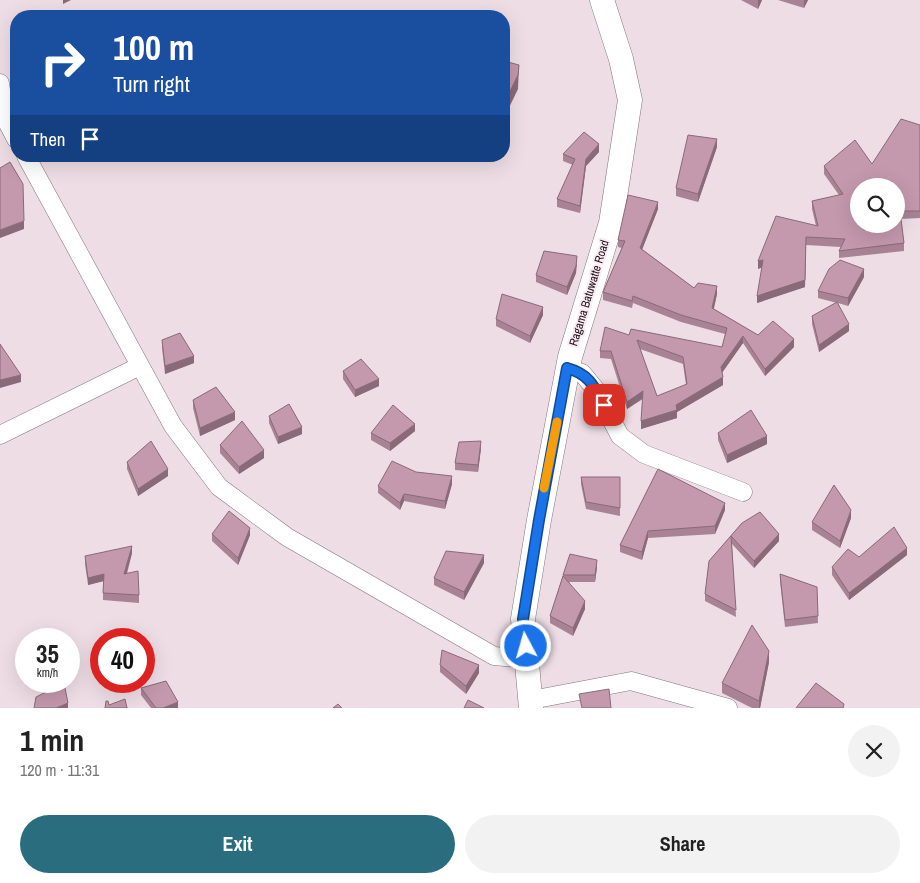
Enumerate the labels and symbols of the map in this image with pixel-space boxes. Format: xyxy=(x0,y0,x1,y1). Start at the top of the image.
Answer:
street label: Ragama Batuwatte Road xyxy=(565,238,613,348)
pin xyxy=(583,384,625,426)
position arrow xyxy=(499,619,551,671)
speed limit sign: 40 xyxy=(90,628,155,693)

